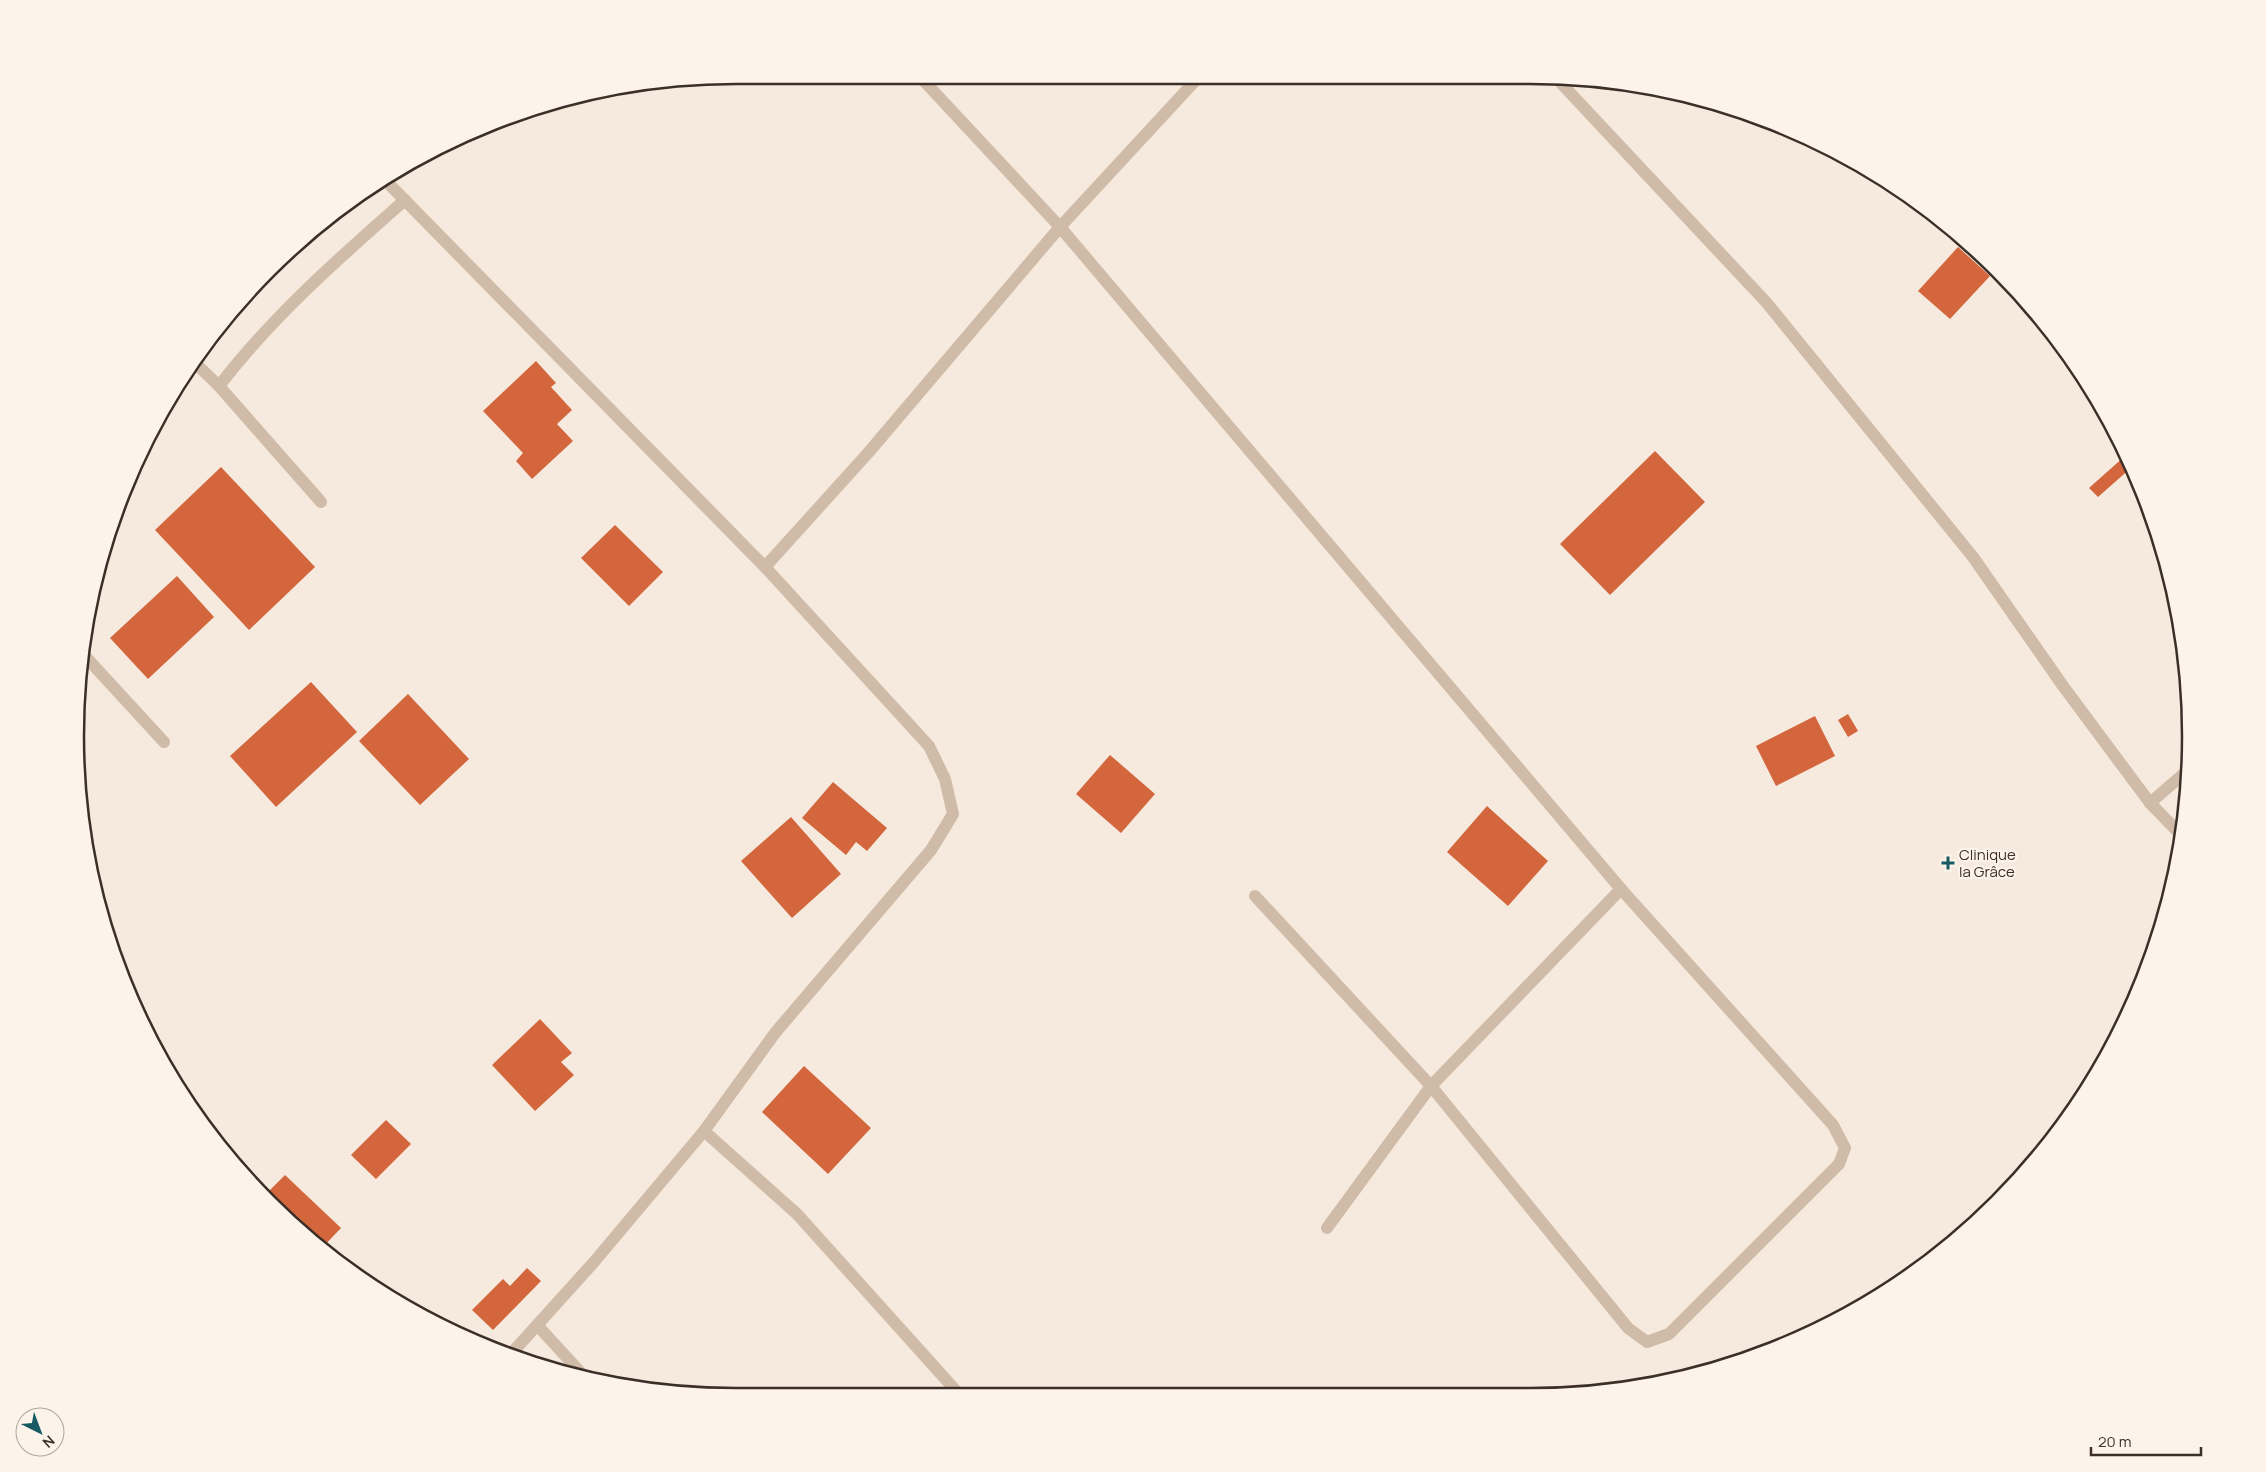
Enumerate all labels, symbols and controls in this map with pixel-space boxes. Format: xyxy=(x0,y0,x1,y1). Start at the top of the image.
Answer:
place label: Clinique la Grâce xyxy=(1959,844,2016,882)
marker: Clinique la Grâce xyxy=(1941,856,1955,870)
north arrow xyxy=(15,1407,65,1457)
scale bar xyxy=(2091,1424,2201,1456)
text: 20 m xyxy=(2098,1431,2131,1452)
text: N xyxy=(39,1432,59,1452)

